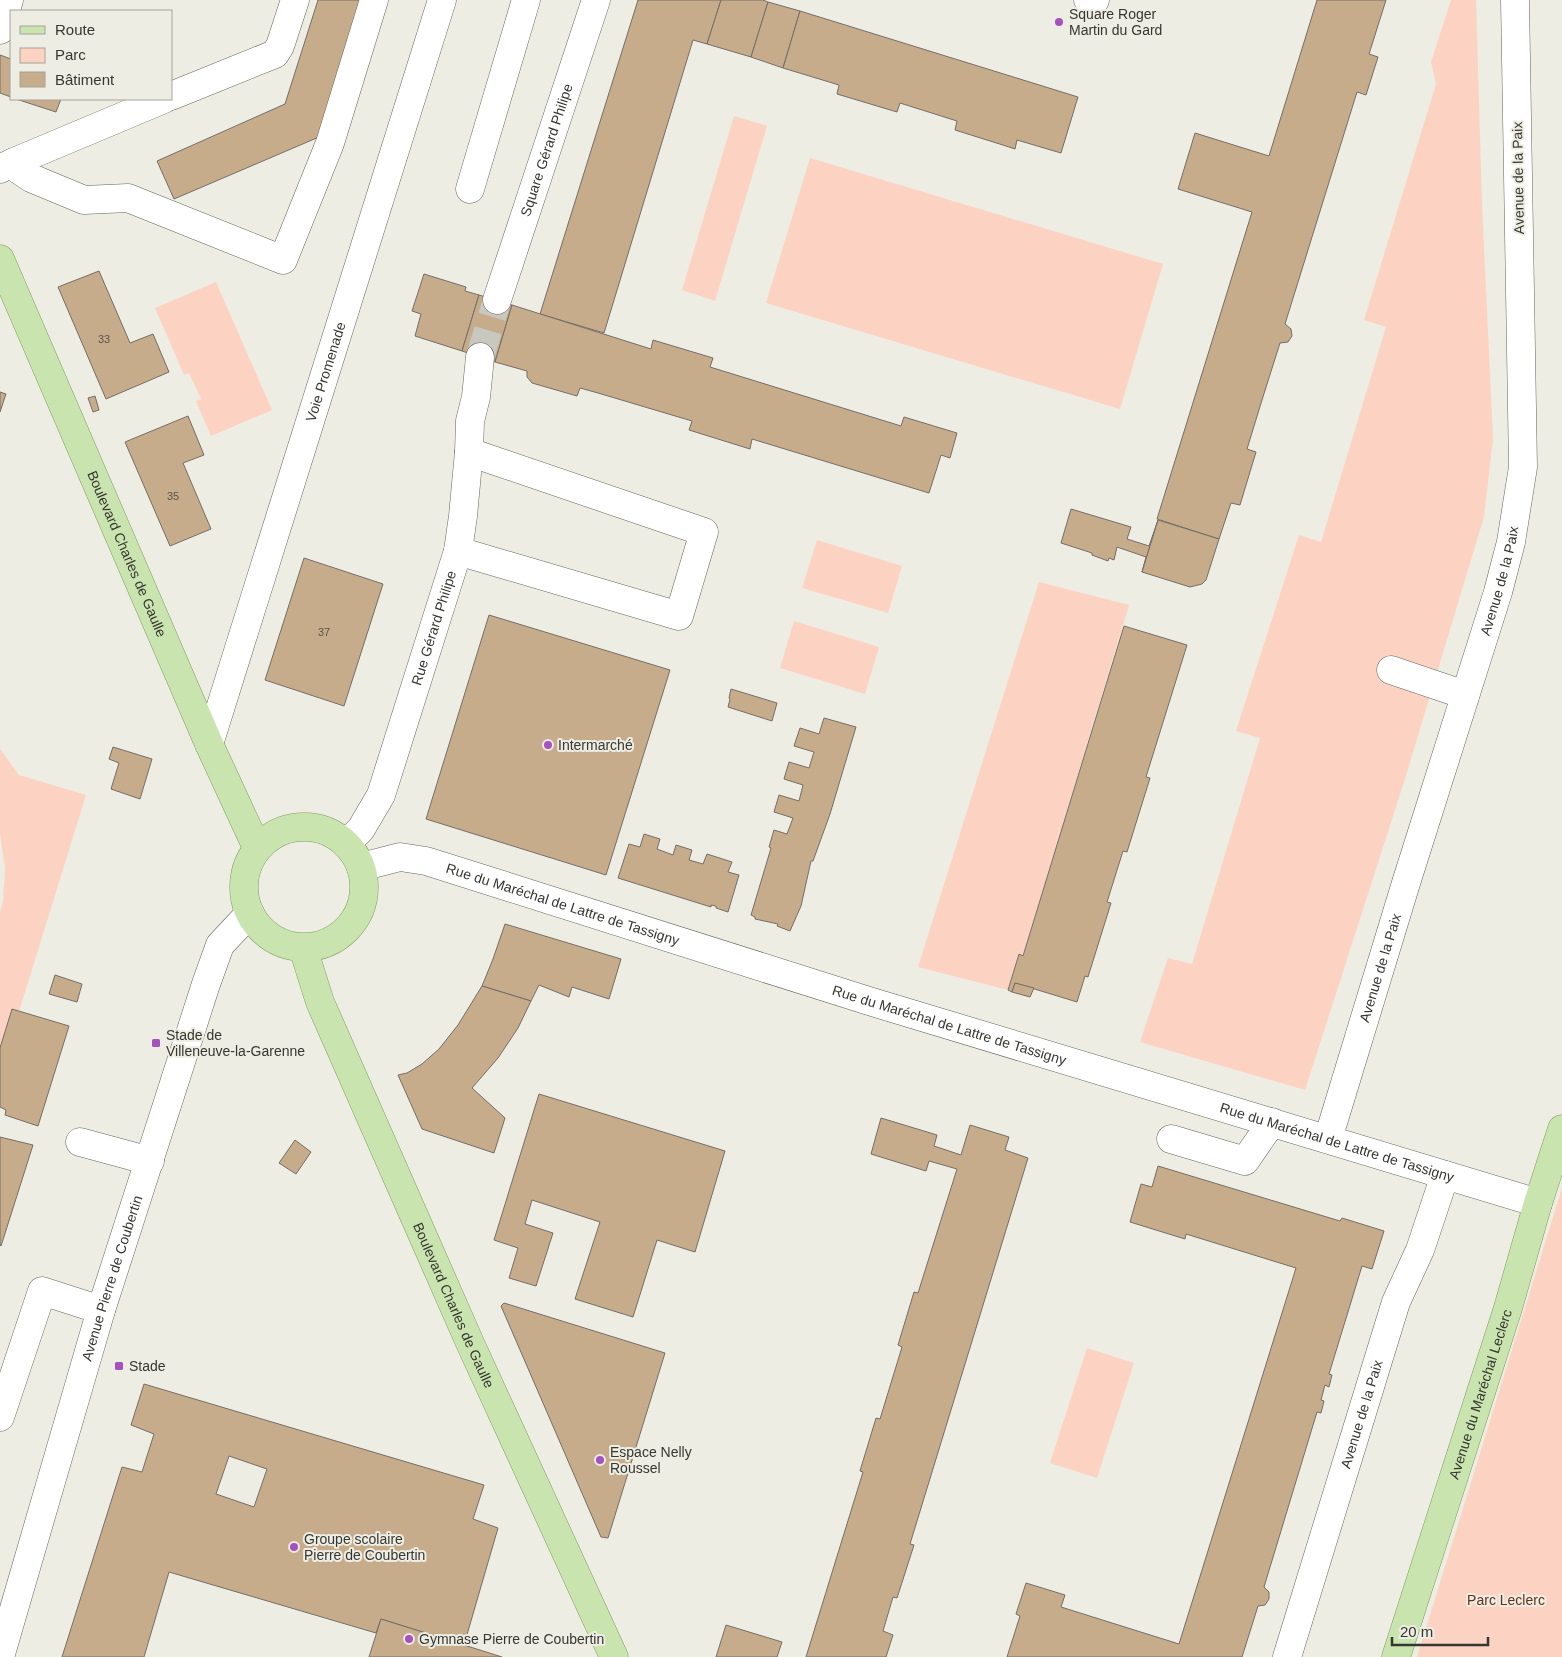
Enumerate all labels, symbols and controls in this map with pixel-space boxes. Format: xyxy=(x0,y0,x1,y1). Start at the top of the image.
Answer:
place label: Square Roger Martin du Gard xyxy=(1069,6,1162,38)
legend xyxy=(10,10,172,100)
marker: Square Roger Martin du Gard xyxy=(1053,16,1065,28)
text: Route xyxy=(55,21,95,38)
text: Parc xyxy=(55,46,86,63)
text: Bâtiment xyxy=(55,71,115,88)
street label: Square Gérard Philipe xyxy=(517,81,576,218)
street label: Avenue de la Paix xyxy=(1509,122,1527,234)
street label: Voie Promenade xyxy=(302,320,349,424)
house number: 33 xyxy=(98,333,110,345)
street label: Boulevard Charles de Gaulle xyxy=(84,468,170,639)
house number: 35 xyxy=(167,490,179,502)
street label: Avenue de la Paix xyxy=(1477,525,1521,637)
street label: Rue Gérard Philipe xyxy=(408,568,459,687)
house number: 37 xyxy=(318,626,330,638)
place label: Intermarché xyxy=(558,737,633,753)
marker: Intermarché xyxy=(542,739,554,751)
street label: Rue du Maréchal de Lattre de Tassigny xyxy=(444,860,681,949)
street label: Avenue de la Paix xyxy=(1356,912,1404,1024)
street label: Rue du Maréchal de Lattre de Tassigny xyxy=(830,982,1068,1068)
place label: Stade de Villeneuve-la-Garenne xyxy=(166,1027,305,1059)
marker: Stade de Villeneuve-la-Garenne xyxy=(150,1037,162,1049)
street label: Rue du Maréchal de Lattre de Tassigny xyxy=(1218,1099,1456,1185)
street label: Avenue Pierre de Coubertin xyxy=(79,1193,145,1363)
street label: Boulevard Charles de Gaulle xyxy=(410,1220,498,1391)
street label: Avenue du Maréchal Leclerc xyxy=(1446,1307,1515,1481)
place label: Stade xyxy=(129,1358,166,1374)
street label: Avenue de la Paix xyxy=(1337,1358,1386,1470)
marker: Stade xyxy=(113,1360,125,1372)
place label: Espace Nelly Roussel xyxy=(610,1444,692,1476)
marker: Espace Nelly Roussel xyxy=(594,1454,606,1466)
place label: Groupe scolaire Pierre de Coubertin xyxy=(304,1531,425,1563)
marker: Groupe scolaire Pierre de Coubertin xyxy=(288,1541,300,1553)
park label: Parc Leclerc xyxy=(1467,1592,1545,1608)
scale bar xyxy=(1392,1614,1488,1646)
text: 20 m xyxy=(1400,1623,1433,1640)
place label: Gymnase Pierre de Coubertin xyxy=(419,1631,604,1647)
marker: Gymnase Pierre de Coubertin xyxy=(403,1633,415,1645)

